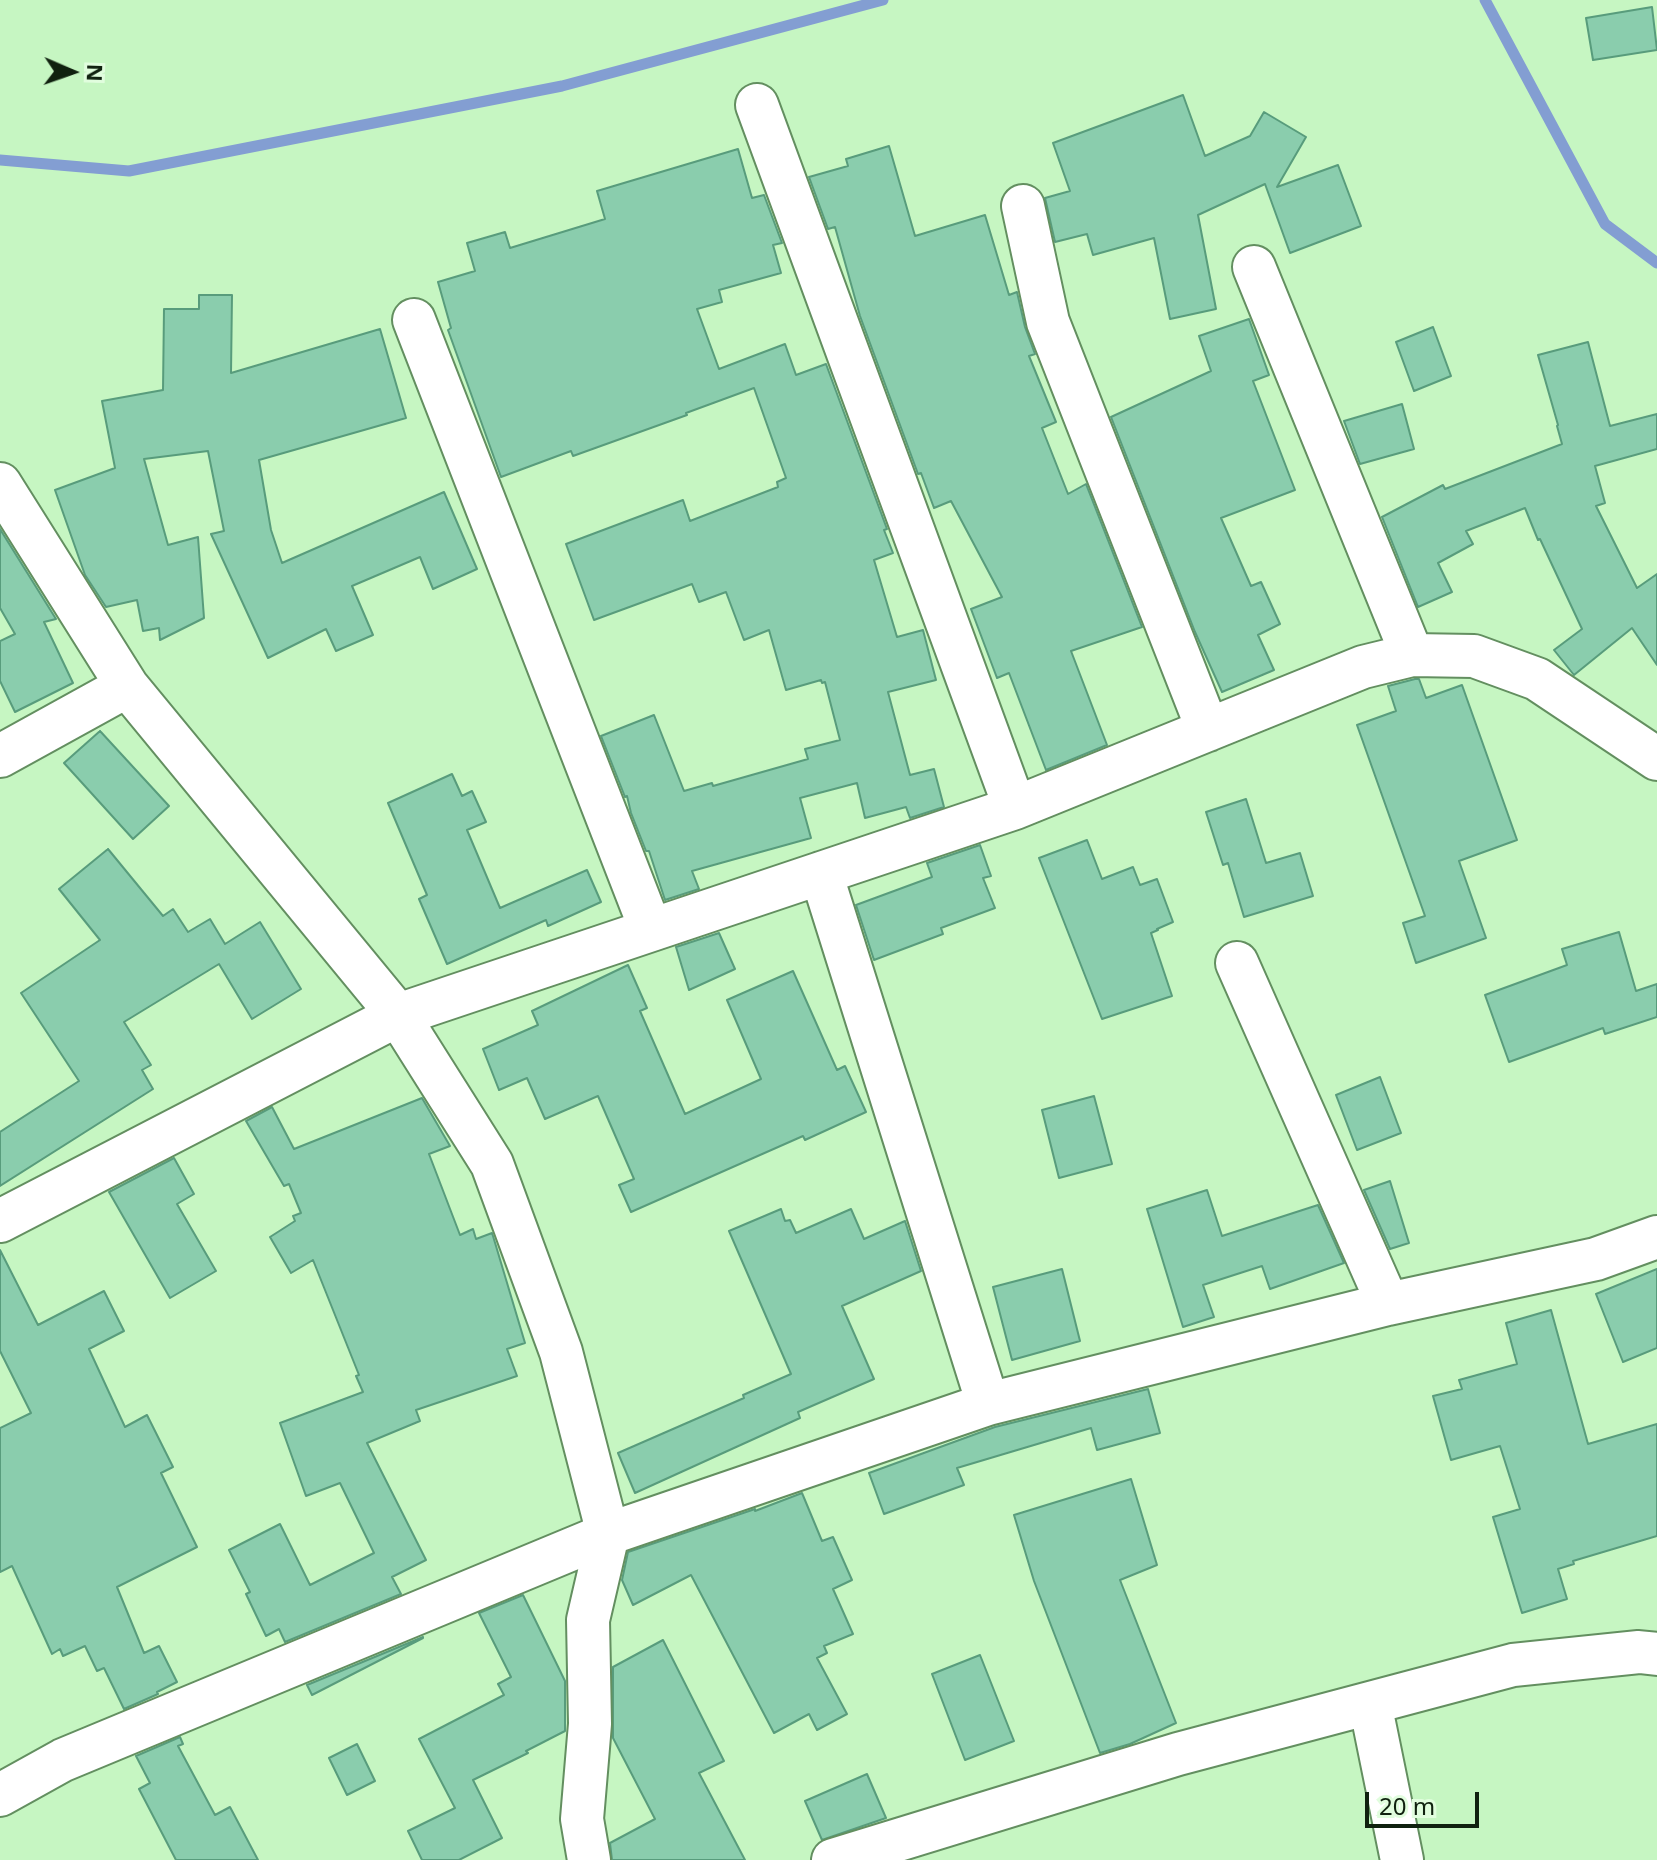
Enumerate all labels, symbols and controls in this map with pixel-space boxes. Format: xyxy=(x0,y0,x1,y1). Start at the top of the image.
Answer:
north arrow xyxy=(32,32,112,112)
text: N xyxy=(81,63,111,82)
scale bar xyxy=(1369,1776,1483,1826)
text: 20 m xyxy=(1379,1789,1435,1822)

